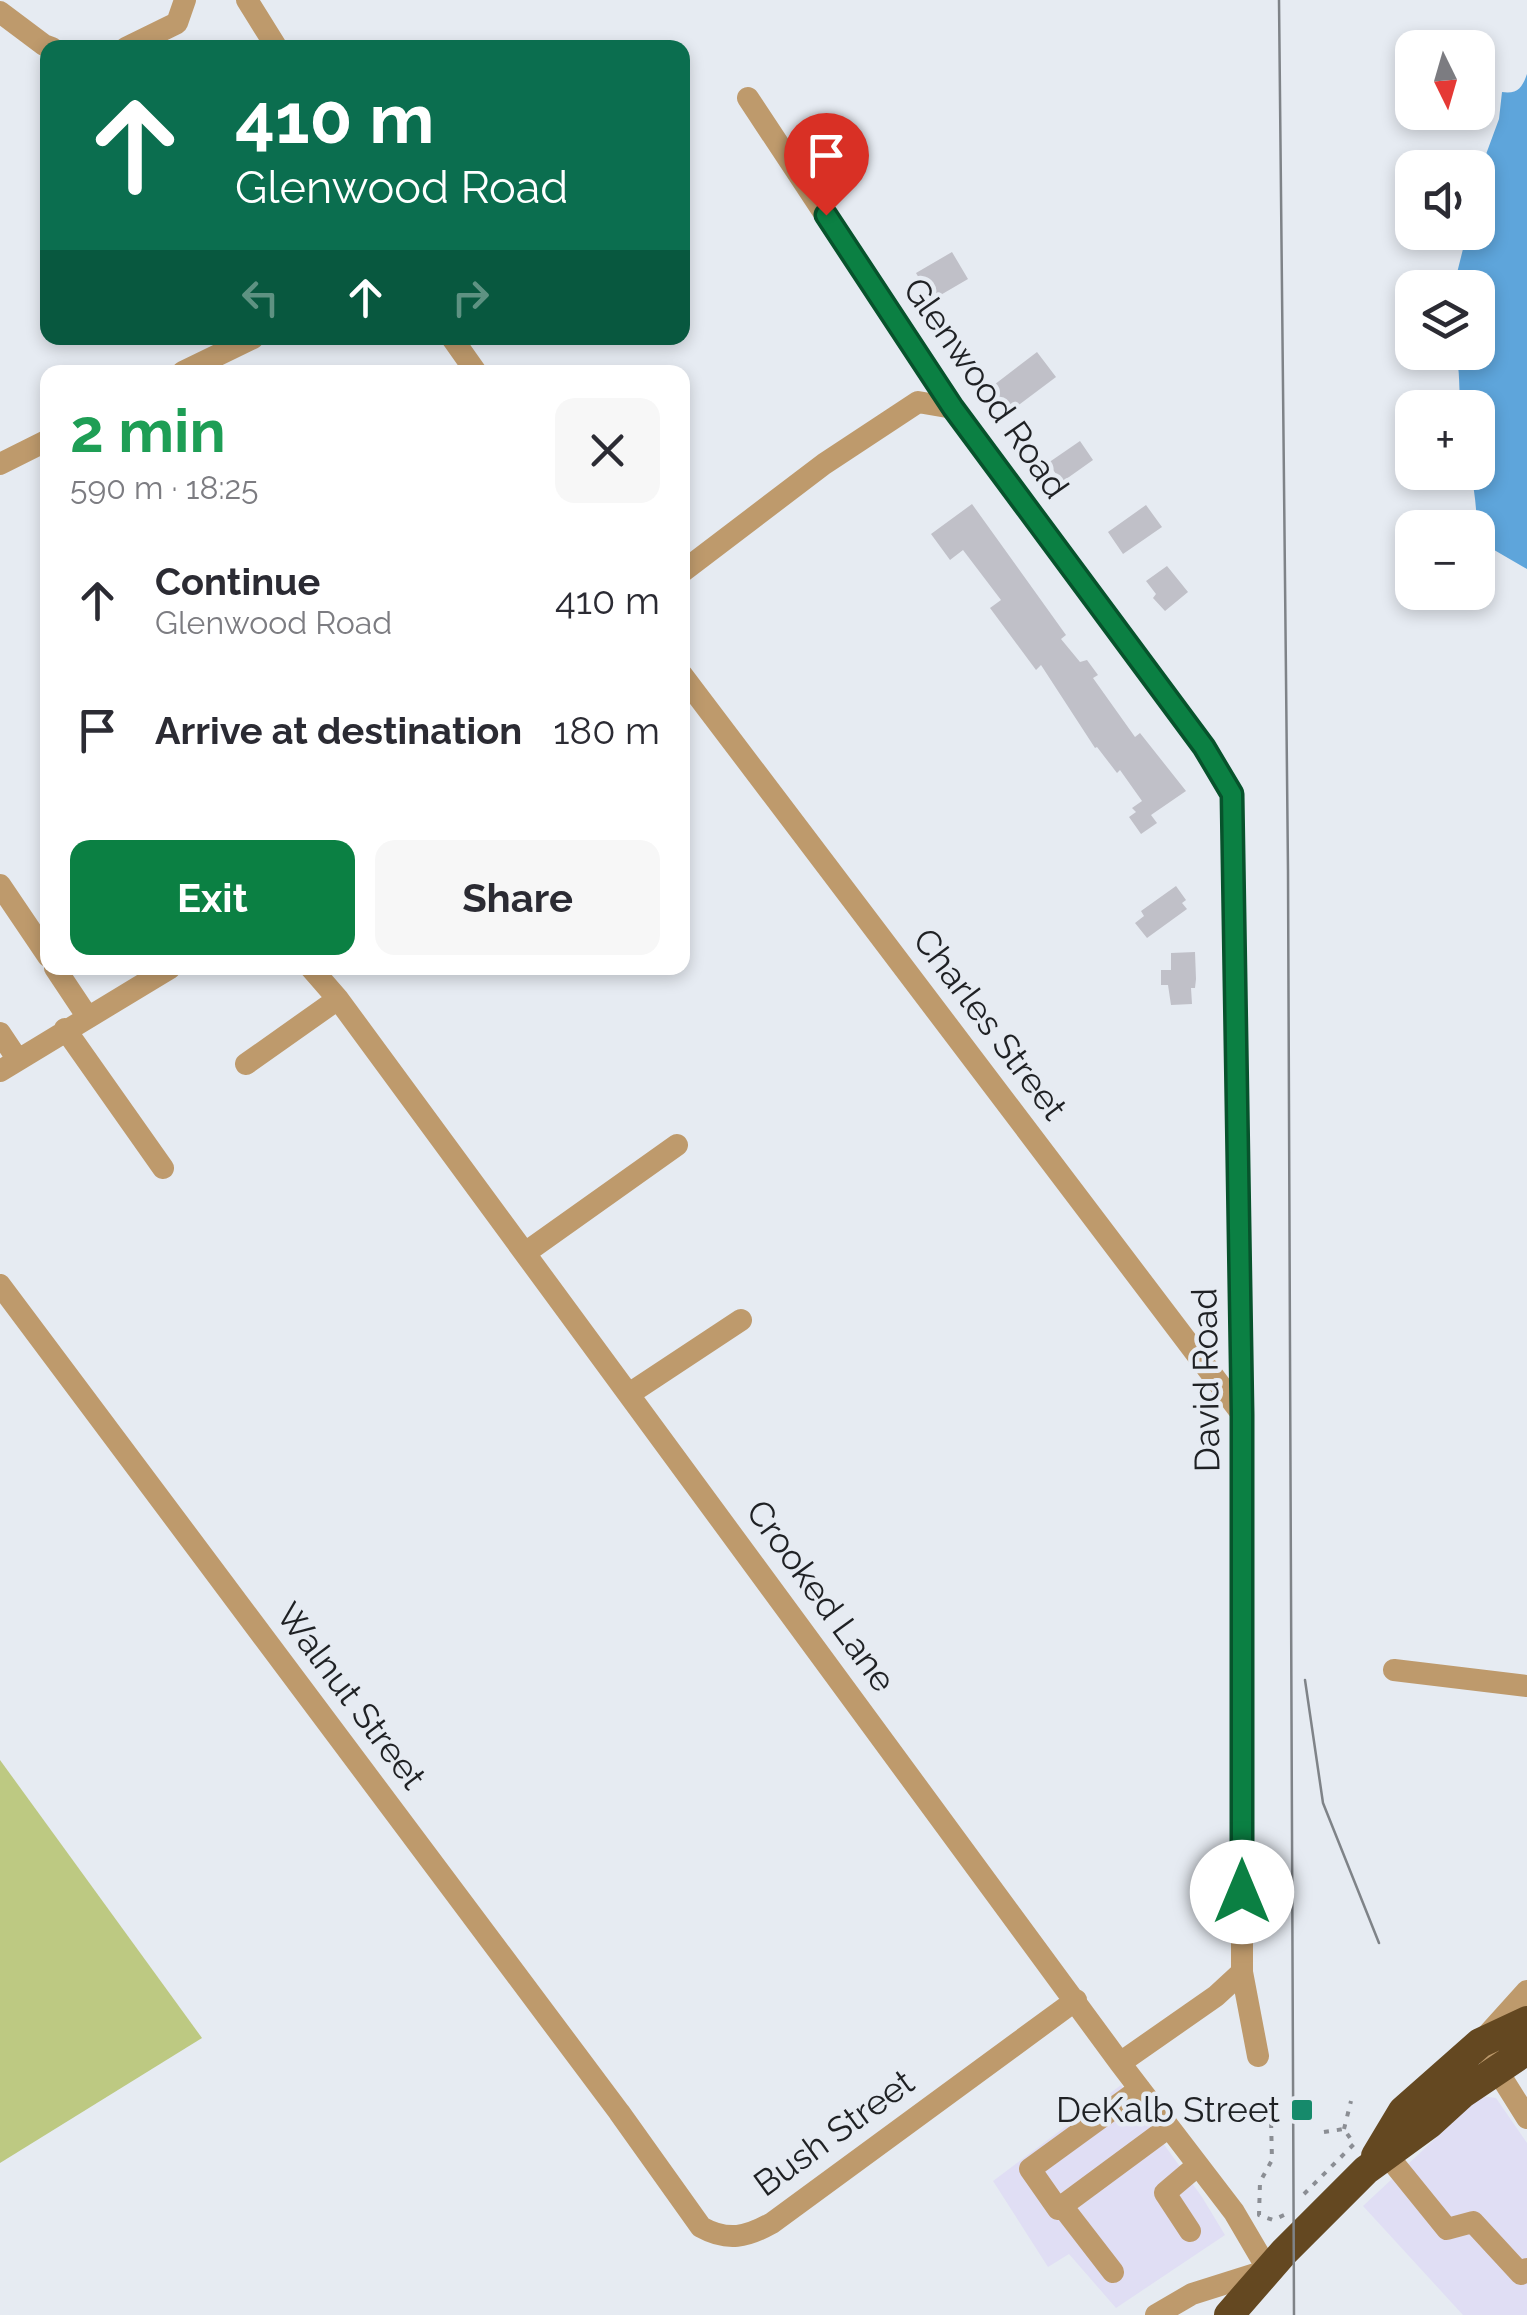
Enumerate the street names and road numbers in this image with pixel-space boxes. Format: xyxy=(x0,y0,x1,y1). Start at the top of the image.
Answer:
street label: Glenwood Road xyxy=(895,270,1078,506)
street label: Charles Street xyxy=(905,920,1076,1128)
street label: David Road xyxy=(1183,1287,1228,1473)
street label: Crooked Lane xyxy=(738,1492,905,1699)
street label: Walnut Street xyxy=(268,1595,435,1797)
street label: Bush Street xyxy=(746,2061,922,2204)

